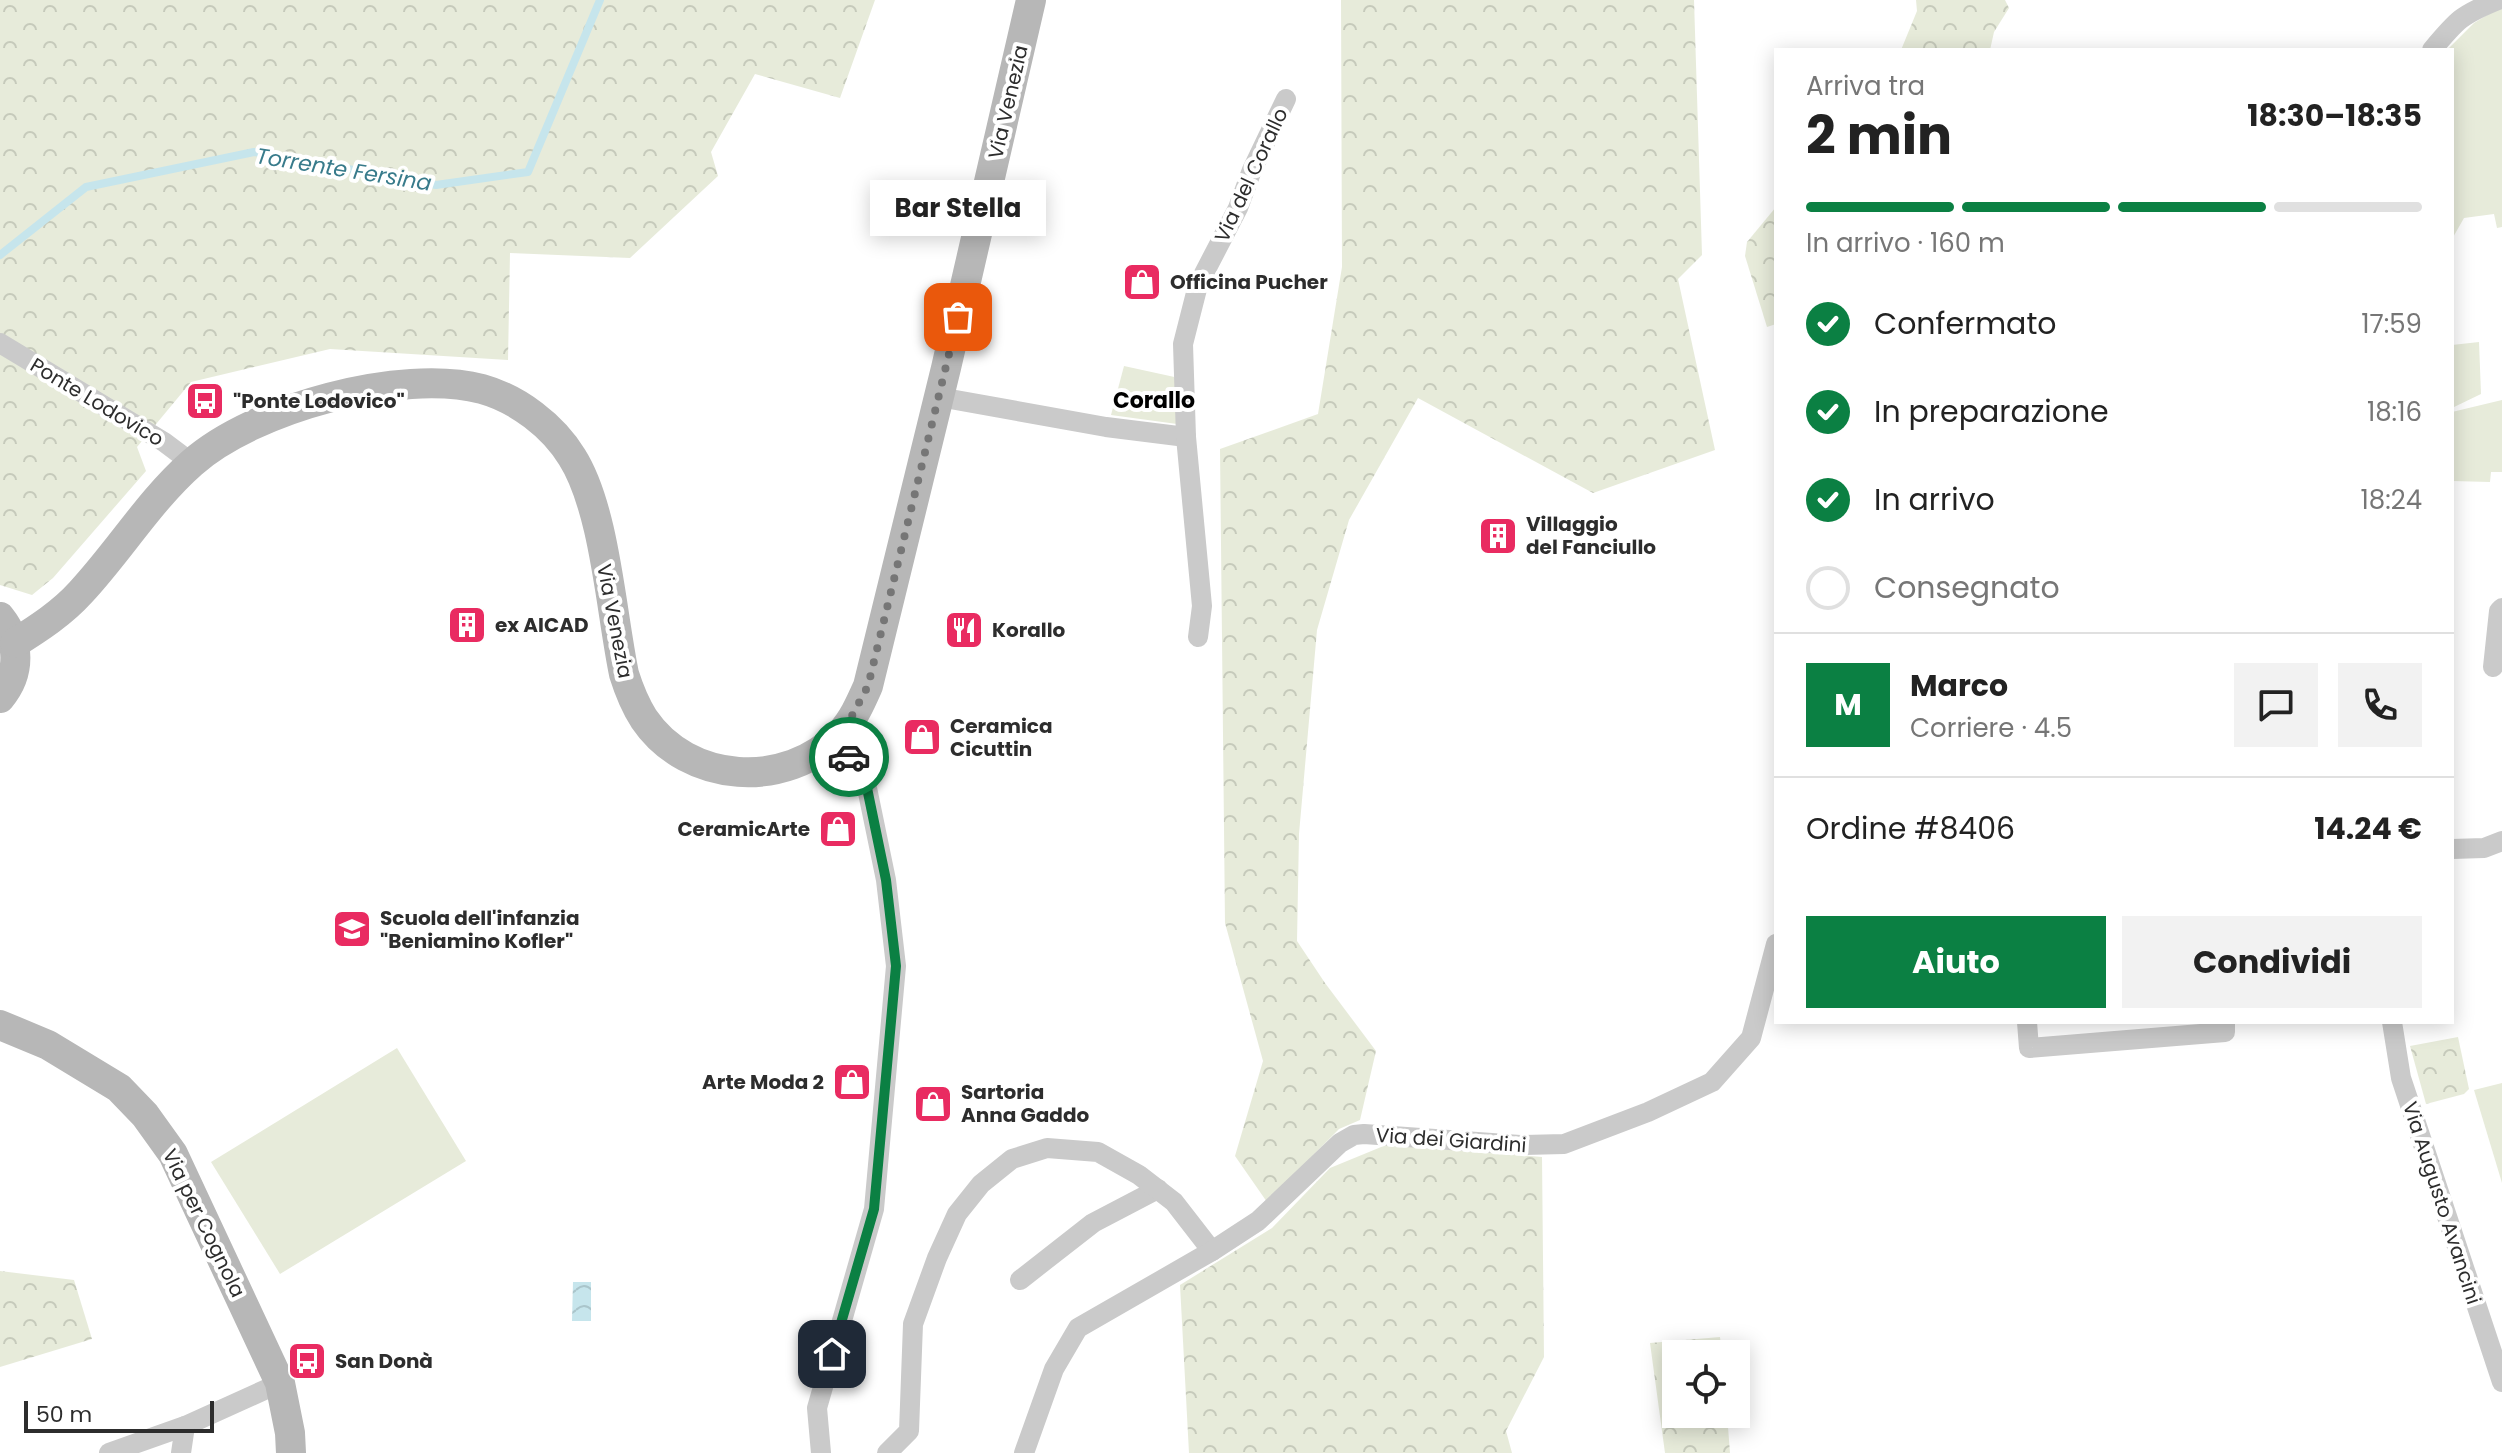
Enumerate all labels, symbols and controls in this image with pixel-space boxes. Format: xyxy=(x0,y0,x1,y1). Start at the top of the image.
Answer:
street label: Via Venezia xyxy=(981,42,1035,162)
text: Arriva tra xyxy=(1806,68,1925,104)
text: 18:30–18:35 xyxy=(2247,94,2422,137)
text: 2 min xyxy=(1806,99,1952,172)
street label: Via del Corallo xyxy=(1208,103,1294,247)
water label: Torrente Fersina xyxy=(254,140,434,199)
callout: Bar Stella xyxy=(870,181,1046,237)
text: Bar Stella xyxy=(895,190,1021,226)
text: In arrivo · 160 m xyxy=(1806,225,2005,261)
shop icon: Officina Pucher xyxy=(1121,261,1163,303)
place label: Officina Pucher xyxy=(1170,268,1328,296)
pin xyxy=(924,283,992,351)
icon: bag xyxy=(936,295,980,339)
icon: check xyxy=(1806,302,1850,346)
text: Confermato xyxy=(1874,302,2057,345)
text: 17:59 xyxy=(2361,306,2422,342)
street label: Ponte Lodovico xyxy=(25,351,169,453)
bus stop icon: "Ponte Lodovico" xyxy=(184,380,226,422)
district label: Corallo xyxy=(1113,385,1195,416)
place label: "Ponte Lodovico" xyxy=(233,387,405,415)
icon: check xyxy=(1806,390,1850,434)
text: In preparazione xyxy=(1874,390,2109,433)
text: 18:16 xyxy=(2367,394,2422,430)
icon: check xyxy=(1806,478,1850,522)
text: In arrivo xyxy=(1874,478,1995,521)
text: 18:24 xyxy=(2360,482,2422,518)
place label: Villaggio del Fanciullo xyxy=(1526,510,1656,561)
building icon: Villaggio del Fanciullo xyxy=(1477,515,1519,557)
street label: Via Venezia xyxy=(590,561,640,681)
text: Consegnato xyxy=(1874,566,2060,609)
building icon: ex AICAD xyxy=(446,604,488,646)
restaurant icon: Korallo xyxy=(943,609,985,651)
place label: ex AICAD xyxy=(495,611,588,639)
place label: Korallo xyxy=(992,616,1066,644)
button: chat xyxy=(2234,663,2318,747)
button: phone xyxy=(2338,663,2422,747)
text: Marco xyxy=(1910,664,2008,707)
text: M xyxy=(1834,683,1862,726)
text: Corriere · 4.5 xyxy=(1910,710,2072,746)
place label: Ceramica Cicuttin xyxy=(950,712,1052,763)
shop icon: Ceramica Cicuttin xyxy=(901,716,943,758)
courier xyxy=(809,717,889,797)
icon: car xyxy=(827,735,871,779)
text: Ordine #8406 xyxy=(1806,807,2015,850)
text: 14.24 € xyxy=(2314,807,2422,850)
shop icon: CeramicArte xyxy=(817,808,859,850)
place label: CeramicArte xyxy=(677,815,810,843)
place label: Scuola dell'infanzia "Beniamino Kofler" xyxy=(380,904,580,955)
school or university icon: Scuola dell'infanzia "Beniamino Kofler" xyxy=(331,908,373,950)
button: Aiuto xyxy=(1806,916,2106,1008)
button: Condividi xyxy=(2122,916,2422,1008)
shop icon: Arte Moda 2 xyxy=(831,1061,873,1103)
place label: Arte Moda 2 xyxy=(702,1068,824,1096)
place label: Sartoria Anna Gaddo xyxy=(961,1078,1089,1129)
shop icon: Sartoria Anna Gaddo xyxy=(912,1083,954,1125)
street label: Via Augusto Avancini xyxy=(2396,1098,2488,1308)
street label: Via dei Giardini xyxy=(1375,1121,1527,1159)
street label: Via per Cognola xyxy=(156,1144,252,1302)
pin xyxy=(798,1320,866,1388)
icon: home xyxy=(810,1332,854,1376)
bus stop icon: San Donà xyxy=(286,1340,328,1382)
map controls xyxy=(1662,1340,1750,1428)
button: locate xyxy=(1662,1340,1750,1428)
place label: San Donà xyxy=(335,1347,433,1375)
scale bar xyxy=(24,1397,214,1433)
text: 50 m xyxy=(36,1399,92,1430)

